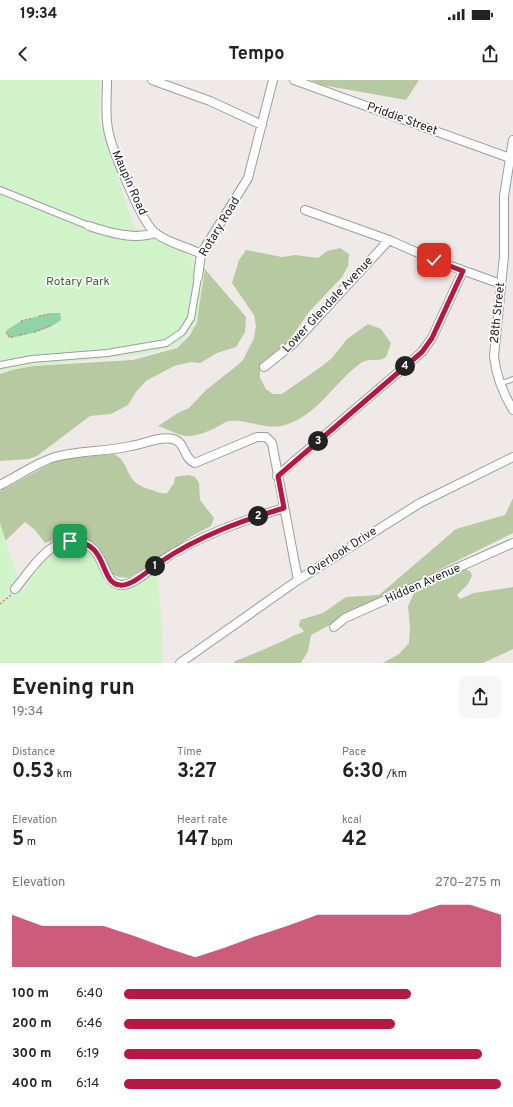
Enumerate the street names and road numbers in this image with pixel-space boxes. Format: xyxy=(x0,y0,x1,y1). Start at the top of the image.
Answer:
street label: Priddie Street xyxy=(364,99,440,139)
street label: Maupin Road xyxy=(108,148,150,218)
street label: Rotary Road xyxy=(196,194,244,260)
street label: Lower Glendale Avenue xyxy=(279,254,377,356)
street label: 28th Street xyxy=(487,282,509,344)
street label: Overlook Drive xyxy=(304,523,380,581)
street label: Hidden Avenue xyxy=(383,560,463,608)

